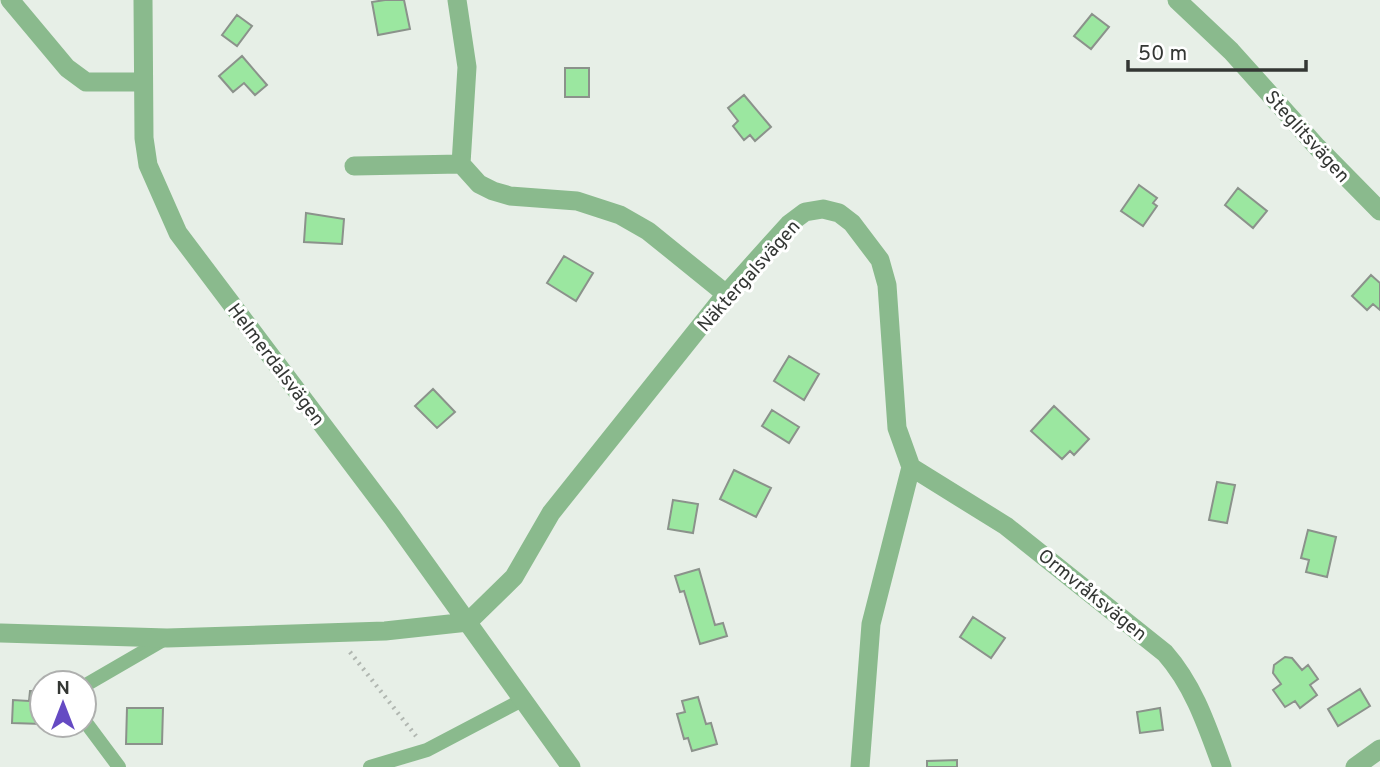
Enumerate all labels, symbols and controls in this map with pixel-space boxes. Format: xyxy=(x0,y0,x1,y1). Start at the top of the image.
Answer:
scale bar xyxy=(1128,28,1306,72)
text: 50 m xyxy=(1138,41,1187,68)
street label: Steglitsvägen xyxy=(1259,86,1354,188)
street label: Näktergalsvägen xyxy=(693,215,806,337)
street label: Helmerdalsvägen xyxy=(221,299,329,431)
street label: Ormvråksvägen xyxy=(1032,544,1151,647)
north arrow xyxy=(28,669,98,739)
text: N xyxy=(56,677,70,701)

